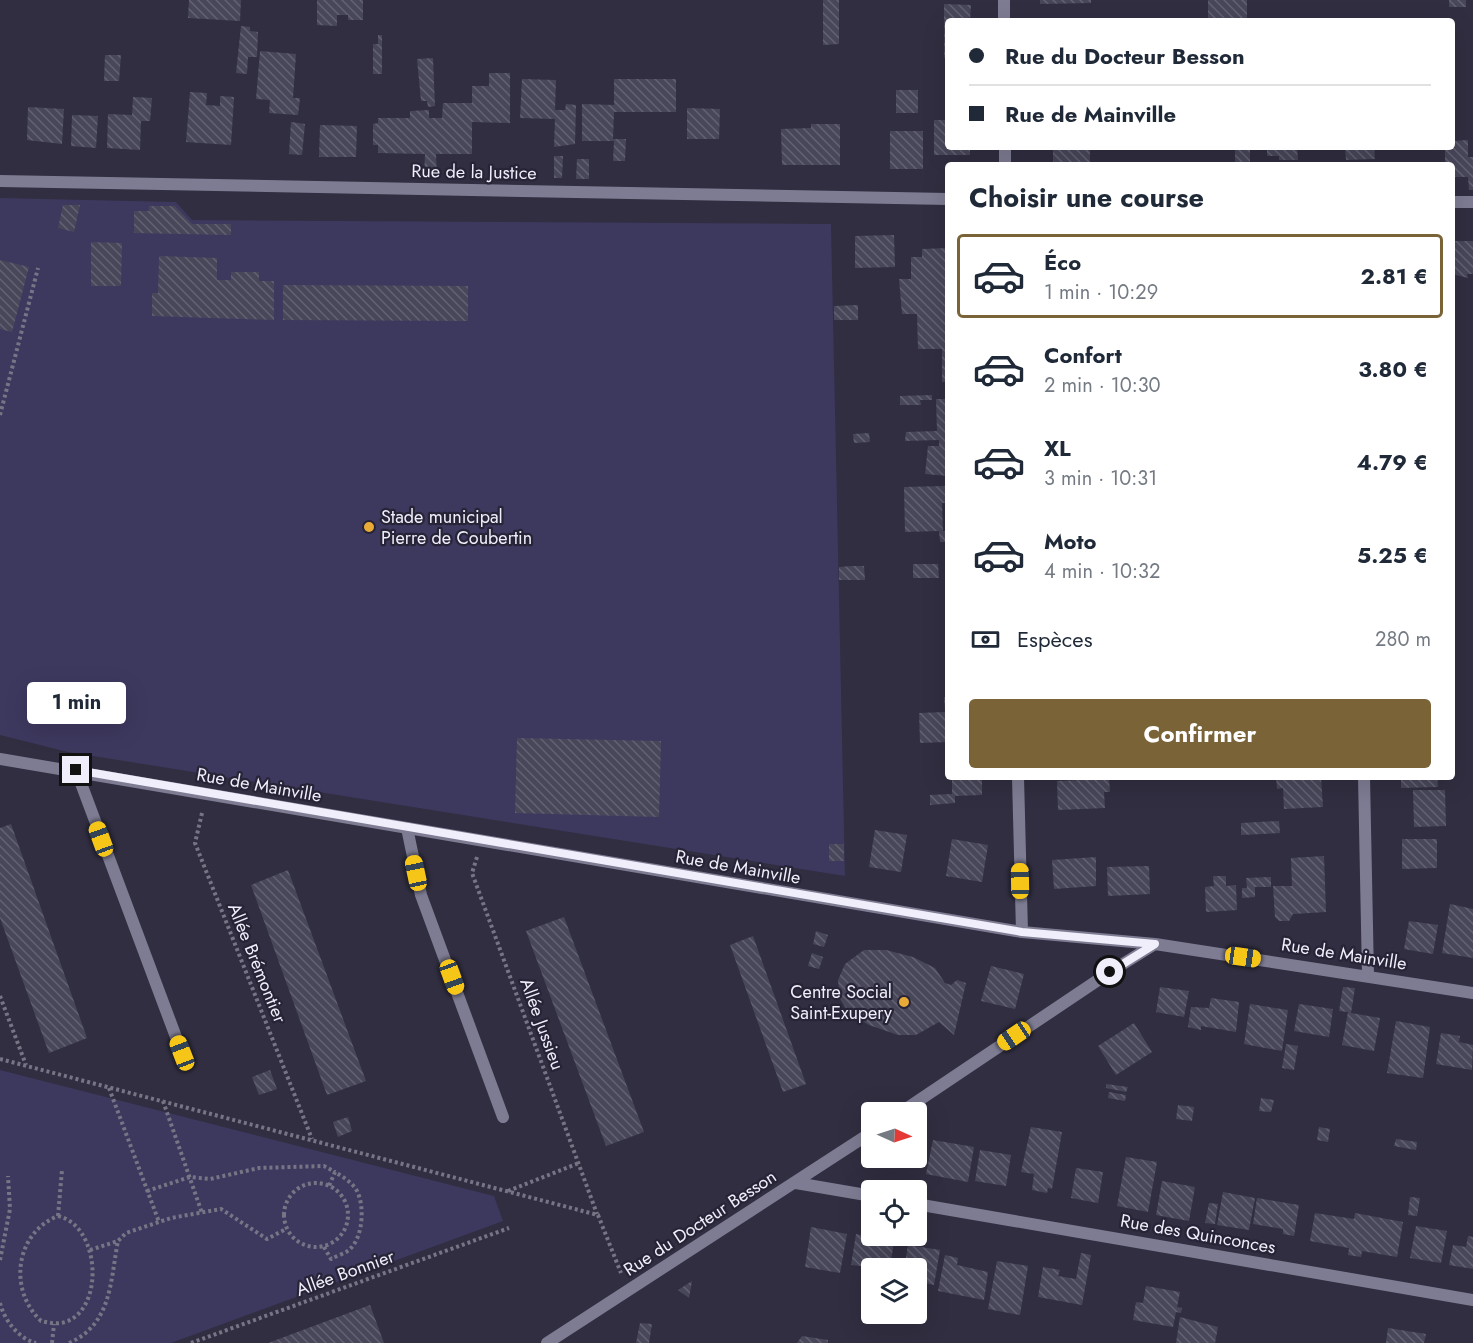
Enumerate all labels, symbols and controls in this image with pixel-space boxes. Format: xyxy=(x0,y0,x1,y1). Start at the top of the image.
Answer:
text: Rue du Docteur Besson xyxy=(1005,40,1245,72)
text: Rue de Mainville xyxy=(1005,98,1176,130)
street label: Rue de la Justice xyxy=(411,158,537,186)
text: Choisir une course xyxy=(969,178,1204,217)
text: Éco xyxy=(1044,246,1081,278)
icon: car xyxy=(972,249,1026,303)
text: 2.81 € xyxy=(1360,260,1428,292)
text: 1 min · 10:29 xyxy=(1044,278,1158,307)
text: Confort xyxy=(1044,339,1122,371)
icon: car xyxy=(972,342,1026,396)
text: 3.80 € xyxy=(1358,353,1428,385)
text: 2 min · 10:30 xyxy=(1044,371,1161,400)
text: XL xyxy=(1044,432,1071,464)
icon: car xyxy=(972,435,1026,489)
text: 4.79 € xyxy=(1357,446,1428,478)
text: 3 min · 10:31 xyxy=(1044,464,1157,493)
place label: Stade municipal Pierre de Coubertin xyxy=(381,504,532,551)
marker: Stade municipal Pierre de Coubertin xyxy=(362,520,376,534)
text: Moto xyxy=(1044,525,1097,557)
icon: car xyxy=(972,528,1026,582)
text: 5.25 € xyxy=(1357,539,1428,571)
text: 4 min · 10:32 xyxy=(1044,557,1160,586)
icon: cash xyxy=(969,623,1002,656)
text: Espèces xyxy=(1017,623,1093,655)
text: 280 m xyxy=(1375,625,1431,654)
callout: 1 min xyxy=(26,683,125,725)
text: 1 min xyxy=(52,688,101,717)
button: Confirmer xyxy=(969,699,1431,768)
route end xyxy=(62,756,89,783)
street label: Rue de Mainville xyxy=(194,761,324,809)
car xyxy=(86,819,116,859)
street label: Rue de Mainville xyxy=(673,843,803,891)
car xyxy=(403,854,429,892)
car xyxy=(1011,863,1029,899)
street label: Allée Brémontier xyxy=(221,899,293,1028)
street label: Rue de Mainville xyxy=(1279,931,1409,977)
car xyxy=(1224,946,1262,968)
car xyxy=(437,957,467,997)
route start xyxy=(1096,958,1123,985)
street label: Allée Jussieu xyxy=(513,975,571,1073)
place label: Centre Social Saint-Exupery xyxy=(790,979,892,1026)
marker: Centre Social Saint-Exupery xyxy=(897,995,911,1009)
car xyxy=(994,1018,1034,1054)
car xyxy=(167,1033,197,1073)
north arrow xyxy=(861,1102,927,1168)
map controls xyxy=(861,1102,927,1324)
street label: Rue du Docteur Besson xyxy=(618,1164,782,1282)
button: locate xyxy=(861,1180,927,1246)
street label: Rue des Quinconces xyxy=(1118,1208,1278,1260)
street label: Allée Bonnier xyxy=(292,1243,399,1303)
button: layers xyxy=(861,1258,927,1324)

